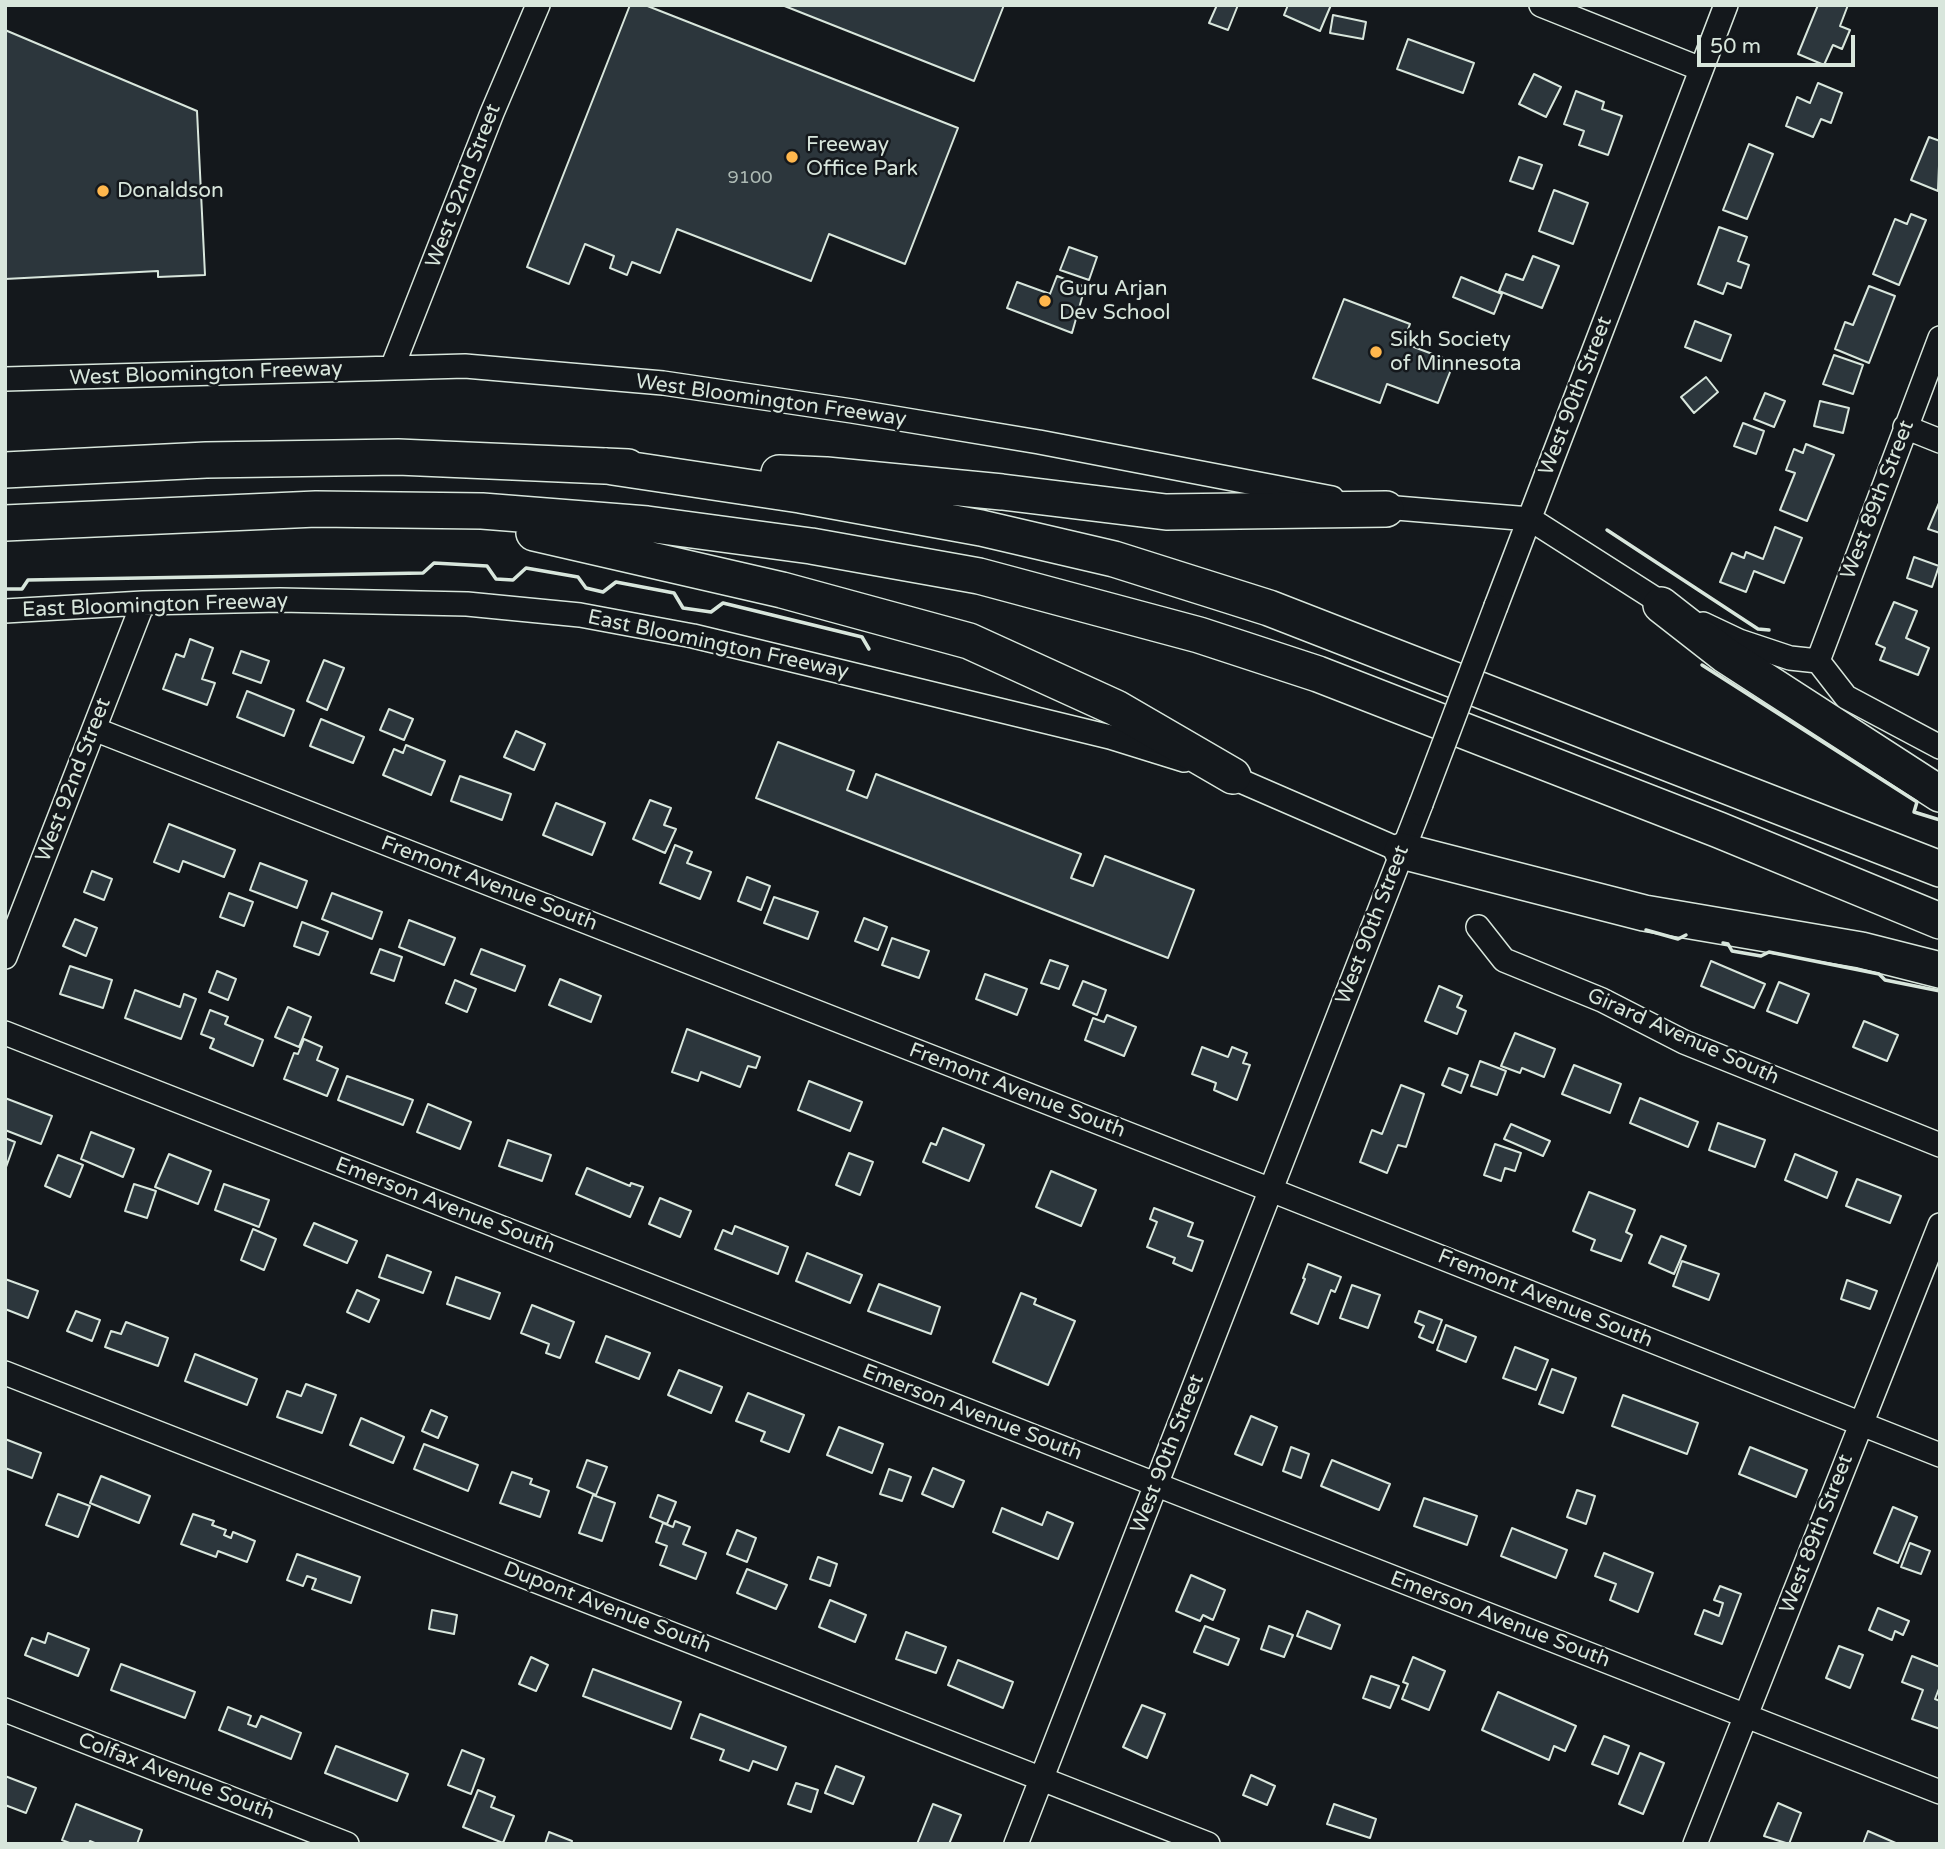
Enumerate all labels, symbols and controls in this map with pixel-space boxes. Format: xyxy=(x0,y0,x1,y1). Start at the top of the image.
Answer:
scale bar xyxy=(1700,21,1857,65)
text: 50 m xyxy=(1710,34,1761,59)
street label: West 92nd Street xyxy=(421,100,507,272)
place label: Freeway Office Park xyxy=(806,132,918,182)
marker: Freeway Office Park xyxy=(784,149,800,165)
house number: 9100 xyxy=(727,167,773,189)
place label: Donaldson xyxy=(117,178,224,204)
marker: Donaldson xyxy=(95,183,111,199)
place label: Guru Arjan Dev School xyxy=(1059,276,1170,326)
marker: Guru Arjan Dev School xyxy=(1037,293,1053,309)
street label: West 90th Street xyxy=(1534,313,1618,479)
place label: Sikh Society of Minnesota xyxy=(1390,327,1522,377)
marker: Sikh Society of Minnesota xyxy=(1368,344,1384,360)
street label: West Bloomington Freeway xyxy=(69,357,343,391)
street label: West Bloomington Freeway xyxy=(634,370,908,432)
street label: West 89th Street xyxy=(1836,417,1920,583)
street label: East Bloomington Freeway xyxy=(22,589,288,623)
street label: East Bloomington Freeway xyxy=(585,605,851,685)
street label: West 92nd Street xyxy=(31,694,117,866)
street label: Fremont Avenue South xyxy=(377,831,601,937)
street label: West 90th Street xyxy=(1331,842,1415,1008)
street label: Girard Avenue South xyxy=(1583,983,1783,1091)
street label: Fremont Avenue South xyxy=(905,1038,1129,1144)
street label: Emerson Avenue South xyxy=(331,1152,559,1260)
street label: Fremont Avenue South xyxy=(1434,1244,1656,1354)
street label: Emerson Avenue South xyxy=(858,1359,1086,1467)
street label: West 90th Street xyxy=(1126,1371,1210,1537)
street label: West 89th Street xyxy=(1775,1451,1859,1617)
street label: Dupont Avenue South xyxy=(500,1557,714,1659)
street label: Emerson Avenue South xyxy=(1386,1566,1614,1674)
street label: Colfax Avenue South xyxy=(74,1728,278,1826)

